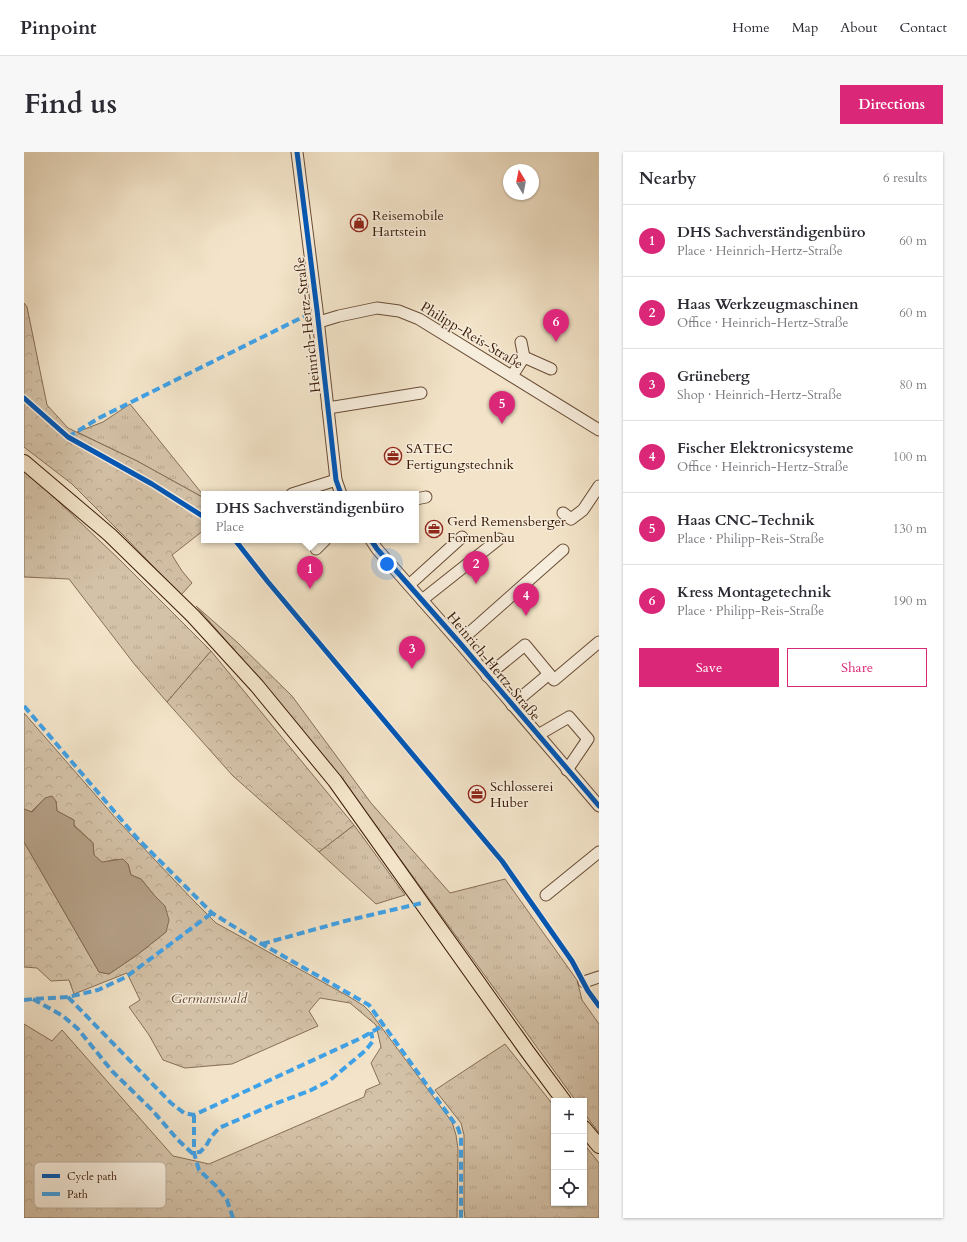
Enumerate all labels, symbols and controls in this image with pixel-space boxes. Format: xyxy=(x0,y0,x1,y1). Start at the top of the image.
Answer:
text: Pinpoint xyxy=(20,15,97,41)
text: Home xyxy=(732,18,770,37)
text: Map xyxy=(792,18,818,37)
text: About xyxy=(840,18,877,37)
text: Contact xyxy=(899,18,947,37)
text: Find us xyxy=(24,85,117,123)
button: Directions xyxy=(840,85,943,124)
north arrow xyxy=(503,164,539,200)
text: Nearby xyxy=(639,167,696,190)
text: 6 results xyxy=(883,169,927,187)
place label: Reisemobile Hartstein xyxy=(372,206,444,241)
shop icon: Reisemobile Hartstein xyxy=(349,213,369,233)
text: DHS Sachverständigenbüro xyxy=(677,222,866,242)
text: 1 xyxy=(649,232,655,250)
text: 60 m xyxy=(899,232,927,250)
text: Place · Heinrich-Hertz-Straße xyxy=(677,242,843,260)
street label: Heinrich-Hertz-Straße xyxy=(290,256,325,394)
text: Haas Werkzeugmaschinen xyxy=(677,294,859,314)
street label: Philipp-Reis-Straße xyxy=(417,297,527,374)
text: 2 xyxy=(649,304,655,322)
text: 60 m xyxy=(899,304,927,322)
pin: 6 xyxy=(543,309,569,342)
text: Office · Heinrich-Hertz-Straße xyxy=(677,314,849,332)
text: Grüneberg xyxy=(677,366,750,386)
text: 3 xyxy=(649,376,655,394)
text: 80 m xyxy=(899,376,927,394)
text: Shop · Heinrich-Hertz-Straße xyxy=(677,386,842,404)
pin: 5 xyxy=(489,391,515,424)
text: Fischer Elektronicsysteme xyxy=(677,438,854,458)
place label: SATEC Fertigungstechnik xyxy=(406,439,515,474)
office icon: SATEC Fertigungstechnik xyxy=(383,446,403,466)
text: 4 xyxy=(649,448,655,466)
text: 100 m xyxy=(893,448,927,466)
text: Office · Heinrich-Hertz-Straße xyxy=(677,458,849,476)
popup xyxy=(201,491,419,543)
text: DHS Sachverständigenbüro xyxy=(216,498,404,518)
text: Haas CNC-Technik xyxy=(677,510,815,530)
place label: Gerd Remensberger Formenbau xyxy=(447,512,567,547)
text: Place xyxy=(216,518,244,536)
office icon: Gerd Remensberger Formenbau xyxy=(424,519,444,539)
text: 5 xyxy=(649,520,655,538)
text: 130 m xyxy=(893,520,927,538)
text: Place · Philipp-Reis-Straße xyxy=(677,530,824,548)
pin: 2 xyxy=(463,551,489,584)
your location xyxy=(377,554,397,574)
pin: 1 xyxy=(297,556,323,589)
text: Kress Montagetechnik xyxy=(677,582,831,602)
pin: 4 xyxy=(513,583,539,616)
text: 6 xyxy=(649,592,655,610)
text: 190 m xyxy=(893,592,927,610)
text: Place · Philipp-Reis-Straße xyxy=(677,602,824,620)
street label: Heinrich-Hertz-Straße xyxy=(442,608,545,725)
pin: 3 xyxy=(399,636,425,669)
button: Save xyxy=(639,648,779,687)
button: Share xyxy=(787,648,927,687)
place label: Schlosserei Huber xyxy=(490,777,553,812)
office icon: Schlosserei Huber xyxy=(467,784,487,804)
park label: Germanswald xyxy=(171,989,248,1008)
map controls xyxy=(551,1098,587,1206)
button: + xyxy=(551,1098,587,1134)
button: − xyxy=(551,1134,587,1170)
legend xyxy=(34,1162,166,1208)
text: Cycle path xyxy=(67,1169,117,1184)
button: locate xyxy=(551,1170,587,1206)
text: Path xyxy=(67,1187,88,1202)

